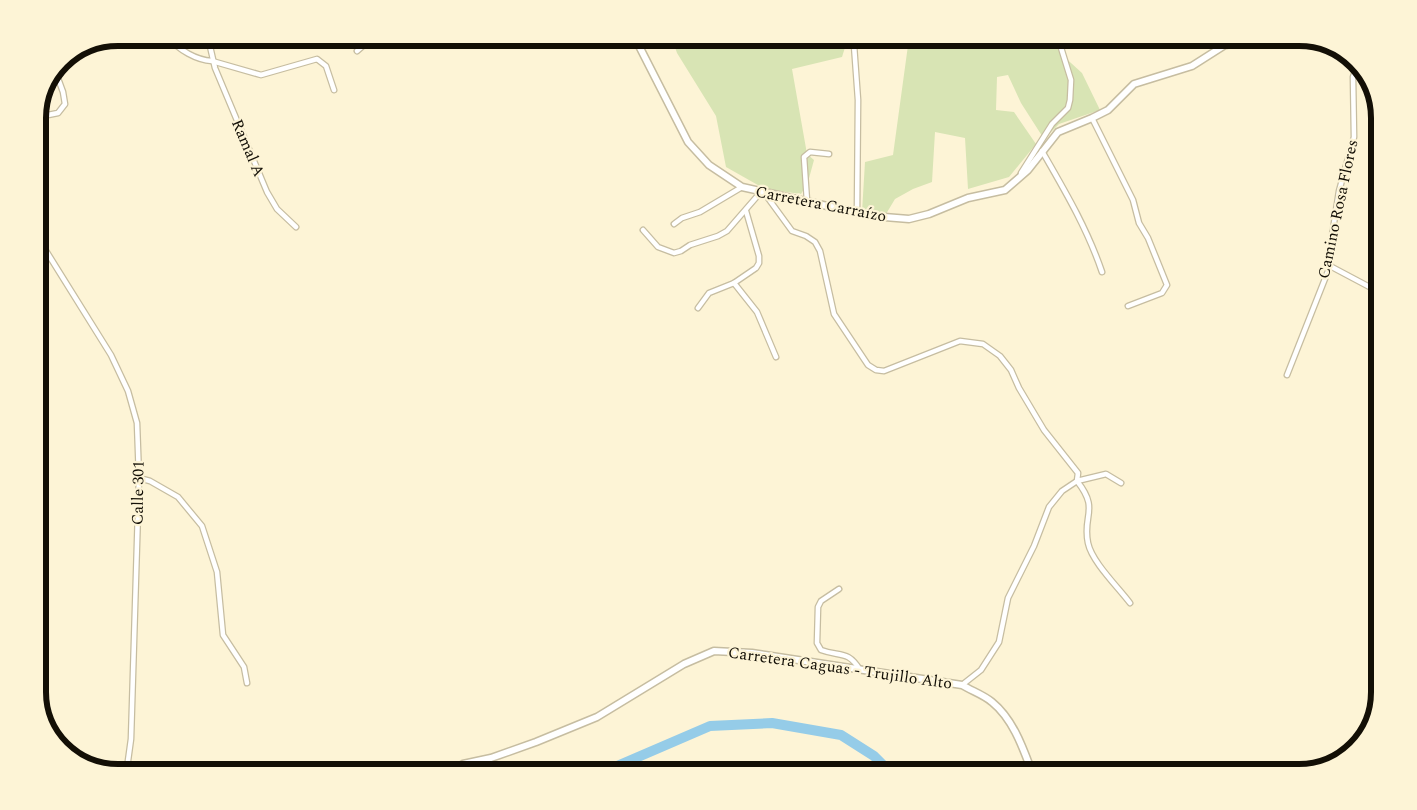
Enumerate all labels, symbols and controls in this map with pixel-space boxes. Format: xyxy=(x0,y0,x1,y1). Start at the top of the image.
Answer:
street label: Ramal A xyxy=(225,115,271,181)
street label: Camino Rosa Flores xyxy=(1312,137,1364,281)
street label: Carretera Carraízo xyxy=(753,180,889,228)
street label: Calle 301 xyxy=(125,461,151,525)
street label: Carretera Caguas - Trujillo Alto xyxy=(726,640,954,696)

